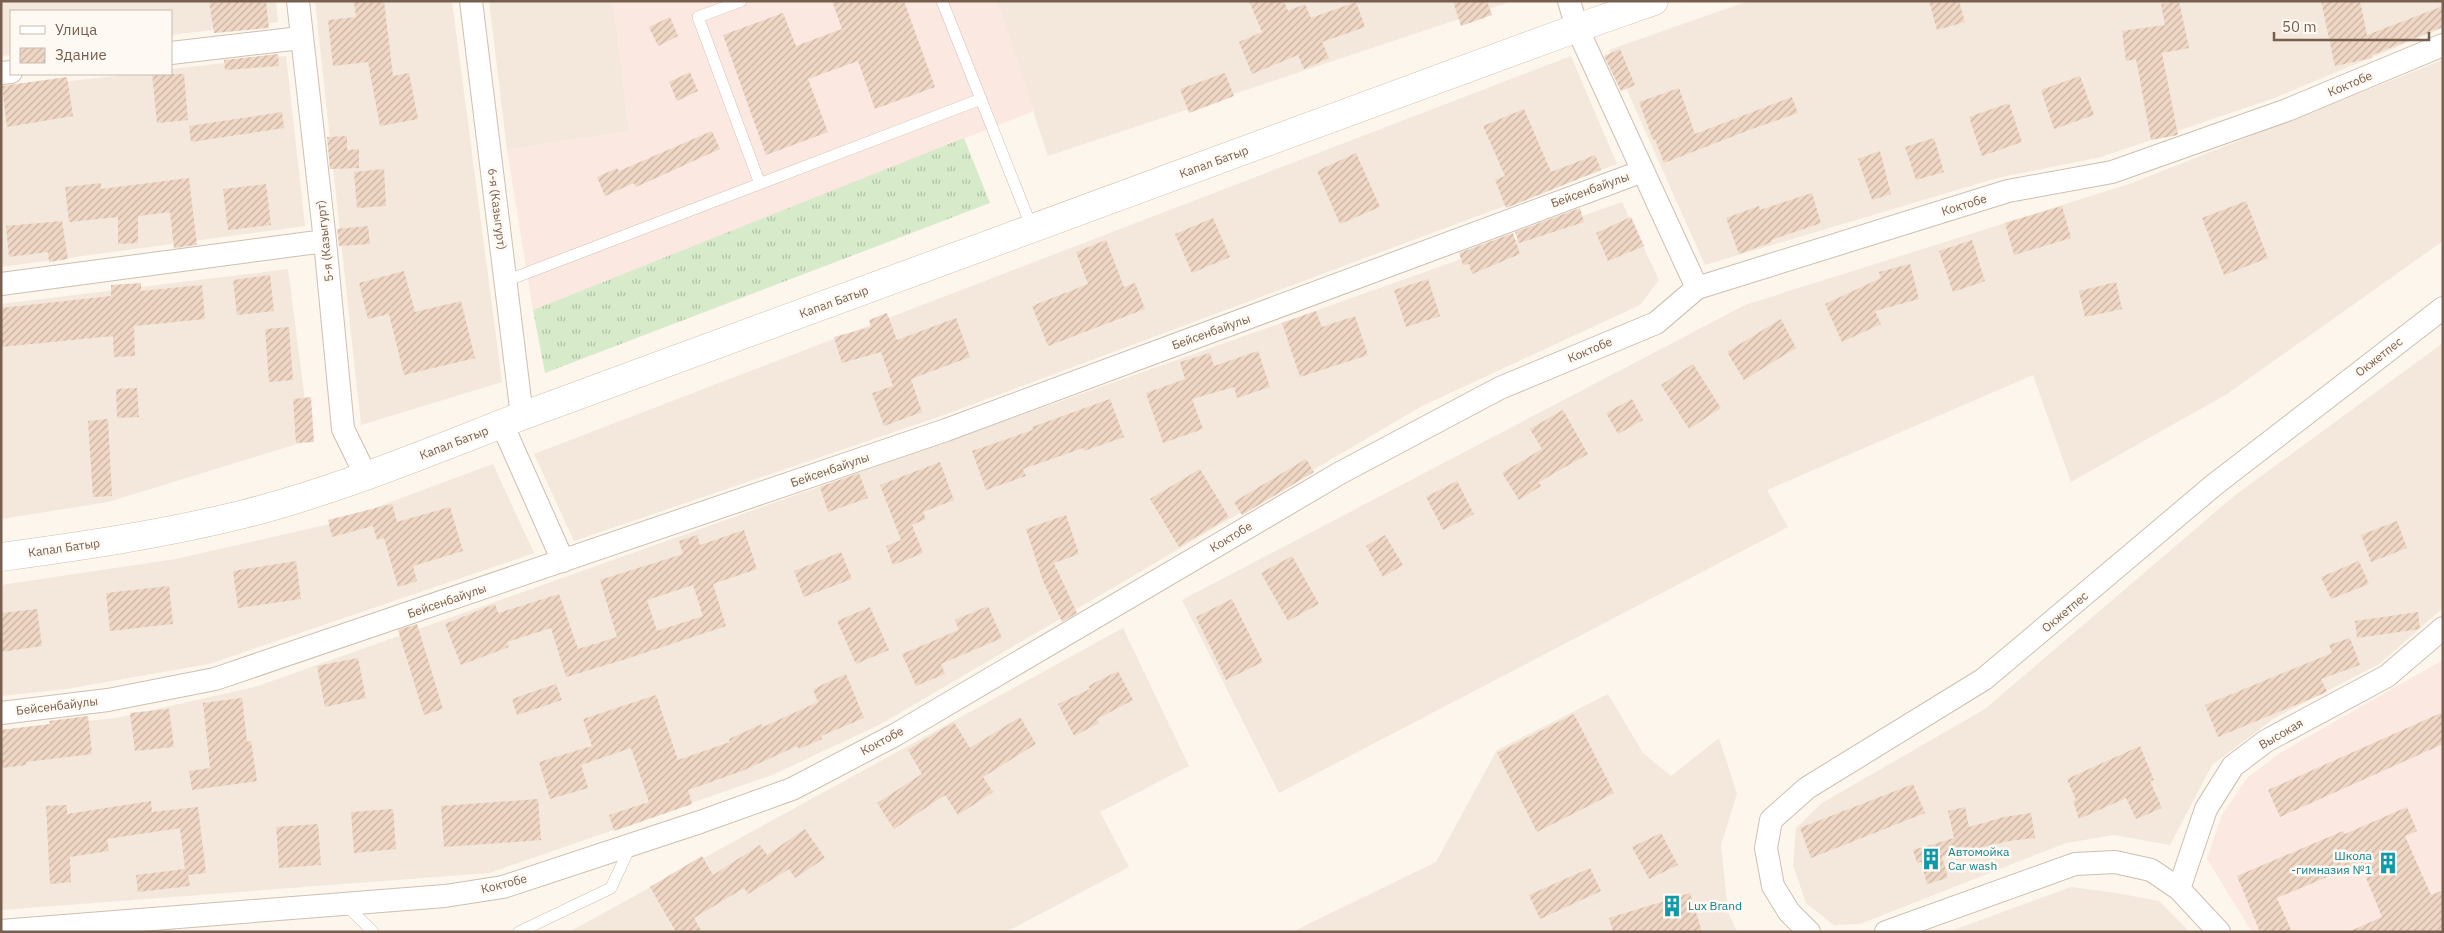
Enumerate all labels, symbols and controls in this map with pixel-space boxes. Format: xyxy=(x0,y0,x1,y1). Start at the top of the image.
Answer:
legend xyxy=(10,10,172,75)
scale bar xyxy=(2274,10,2429,42)
text: 50 m xyxy=(2282,17,2317,36)
text: Улица xyxy=(55,20,97,39)
text: Здание xyxy=(55,45,107,64)
street label: Коктобе xyxy=(2325,67,2375,100)
street label: Капал Батыр xyxy=(1177,142,1250,181)
street label: 6-я (Казыгурт) xyxy=(485,167,510,251)
street label: Бейсенбайулы xyxy=(1549,168,1631,211)
street label: Коктобе xyxy=(1939,190,1989,219)
street label: 5-я (Казыгурт) xyxy=(313,199,336,283)
street label: Капал Батыр xyxy=(797,282,870,321)
street label: Бейсенбайулы xyxy=(1170,310,1252,353)
street label: Коктобе xyxy=(1565,333,1615,366)
street label: Окжетпес xyxy=(2352,334,2405,380)
street label: Капал Батыр xyxy=(417,423,490,463)
street label: Бейсенбайулы xyxy=(788,449,871,490)
street label: Коктобе xyxy=(1207,518,1255,555)
street label: Капал Батыр xyxy=(27,535,101,560)
street label: Бейсенбайулы xyxy=(405,580,488,621)
street label: Окжетпес xyxy=(2039,588,2091,635)
street label: Бейсенбайулы xyxy=(15,693,99,718)
street label: Высокая xyxy=(2256,715,2306,752)
street label: Коктобе xyxy=(858,723,906,758)
place label: Автомойка Car wash xyxy=(1948,844,2010,873)
building icon: Автомойка Car wash xyxy=(1918,846,1944,872)
place label: Школа -гимназия №1 xyxy=(2291,848,2373,877)
building icon: Школа -гимназия №1 xyxy=(2375,850,2401,876)
street label: Коктобе xyxy=(479,871,529,896)
building icon: Lux Brand xyxy=(1659,893,1685,919)
place label: Lux Brand xyxy=(1688,898,1742,913)

